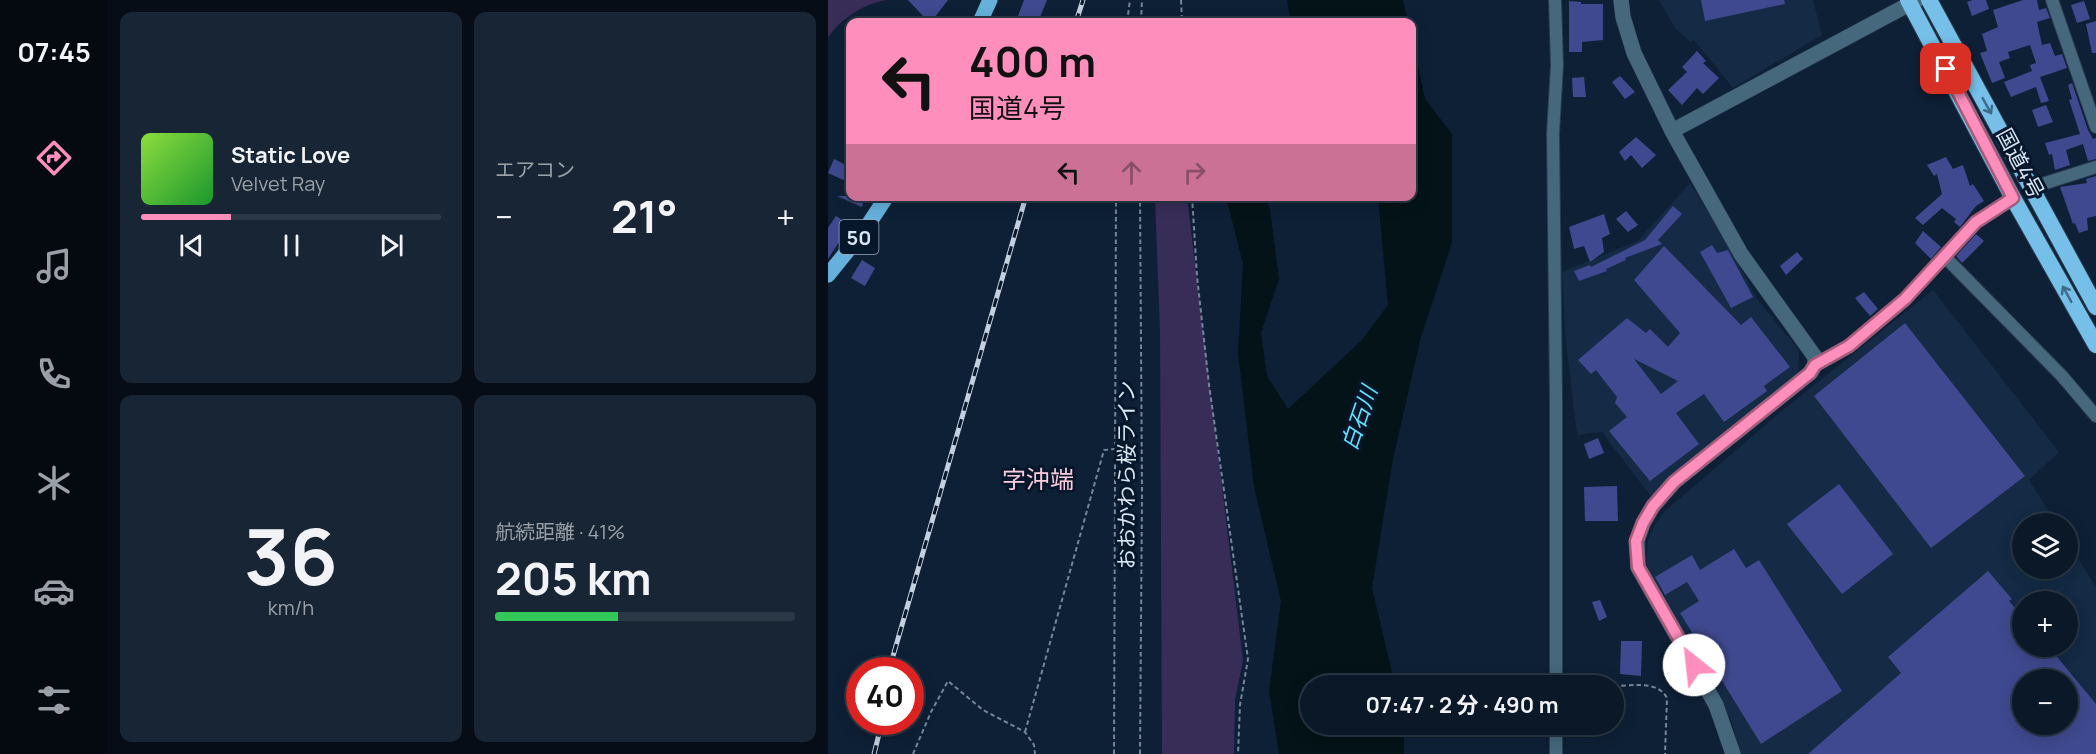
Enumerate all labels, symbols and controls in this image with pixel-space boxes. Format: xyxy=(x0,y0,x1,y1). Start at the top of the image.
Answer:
text: 400 m xyxy=(969,32,1096,90)
text: 07:45 xyxy=(17,33,91,70)
icon: left xyxy=(870,42,948,120)
pin xyxy=(1920,43,1971,94)
icon: arrive xyxy=(1929,52,1962,85)
text: 国道4号 xyxy=(969,89,1066,126)
one-way arrow xyxy=(1982,97,1993,115)
street label: 国道4号 xyxy=(1991,123,2051,203)
icon: directions xyxy=(33,137,75,179)
text: Static Love xyxy=(231,140,350,170)
text: エアコン xyxy=(495,156,575,183)
icon: left xyxy=(1052,156,1085,189)
icon: ahead xyxy=(1115,156,1148,189)
icon: right xyxy=(1178,156,1211,189)
text: Velvet Ray xyxy=(231,170,325,197)
text: 21° xyxy=(611,185,678,247)
text: − xyxy=(495,194,513,239)
text: + xyxy=(776,194,795,239)
road number: 50 xyxy=(840,220,879,254)
icon: previous xyxy=(175,229,208,262)
icon: pause xyxy=(275,229,308,262)
icon: next xyxy=(375,229,408,262)
icon: music xyxy=(33,245,75,287)
one-way arrow xyxy=(2061,286,2073,303)
icon: phone xyxy=(33,353,75,395)
water label: 白石川 xyxy=(1334,380,1385,454)
street label: おおかわら桜ライン xyxy=(1112,381,1140,570)
icon: climate xyxy=(33,462,75,504)
district label: 字沖端 xyxy=(1002,462,1074,495)
text: 36 xyxy=(244,502,338,608)
map controls xyxy=(2012,513,2078,735)
button: layers xyxy=(2012,513,2078,579)
text: 航続距離 · 41% xyxy=(495,518,625,545)
text: 205 km xyxy=(495,547,651,609)
icon: car xyxy=(33,570,75,612)
button: + xyxy=(2012,591,2078,657)
text: km/h xyxy=(268,594,314,621)
position arrow xyxy=(1662,633,1726,697)
speed limit sign: 40 xyxy=(846,657,924,735)
button: − xyxy=(2012,669,2078,735)
icon: filters xyxy=(33,679,75,721)
text: 07:47 · 2 分 · 490 m xyxy=(1366,690,1558,720)

